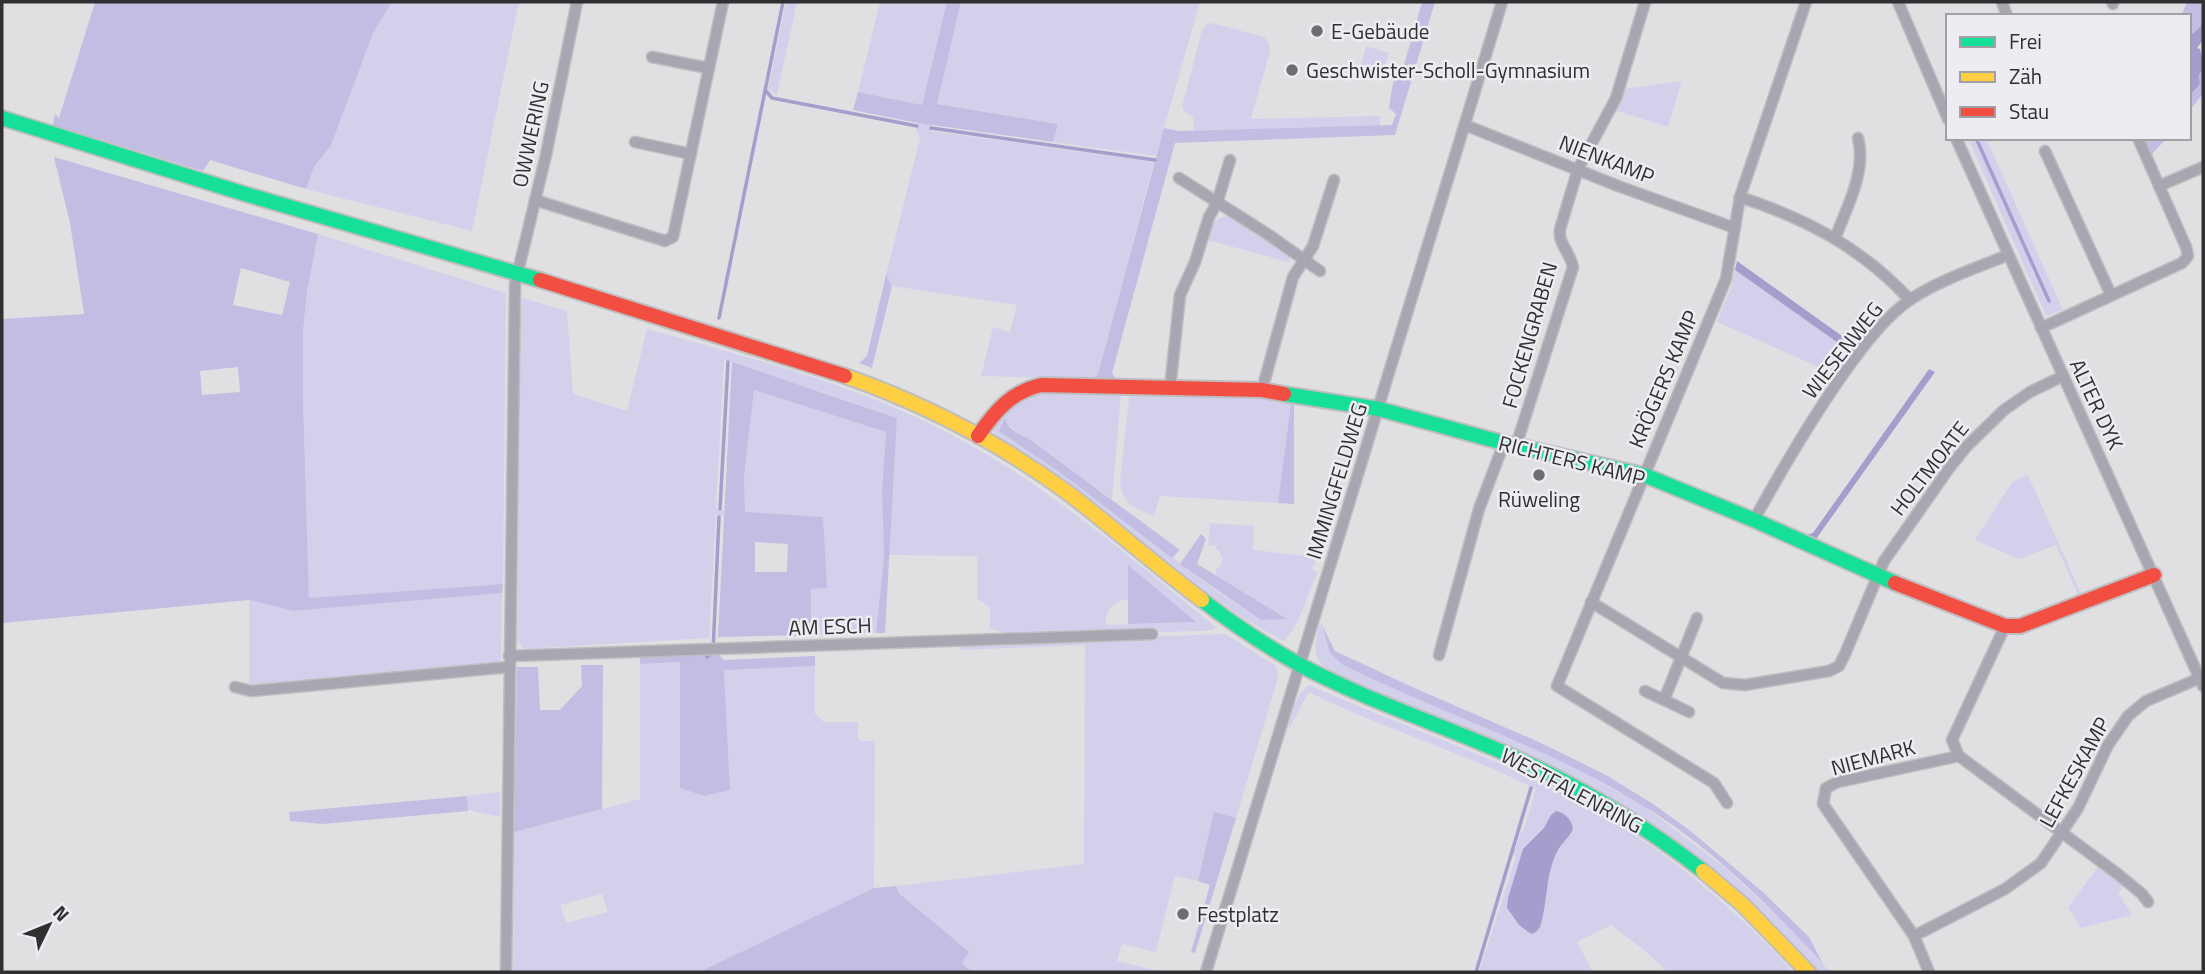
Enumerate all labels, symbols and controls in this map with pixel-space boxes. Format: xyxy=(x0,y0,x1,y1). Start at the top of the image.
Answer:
legend xyxy=(1946,14,2191,140)
place label: E-Gebäude xyxy=(1331,15,1429,47)
marker: E-Gebäude xyxy=(1309,23,1325,39)
text: Frei xyxy=(2009,25,2042,57)
place label: Geschwister-Scholl-Gymnasium xyxy=(1306,54,1590,86)
text: Zäh xyxy=(2009,60,2042,92)
marker: Geschwister-Scholl-Gymnasium xyxy=(1284,62,1300,78)
street label: OWWERING xyxy=(503,78,557,190)
text: Stau xyxy=(2009,95,2049,127)
street label: NIENKAMP xyxy=(1555,126,1659,192)
street label: FOCKENGRABEN xyxy=(1493,258,1565,412)
street label: WIESENWEG xyxy=(1794,295,1890,405)
street label: KRÖGERS KAMP xyxy=(1620,305,1706,453)
street label: ALTER DYK xyxy=(2062,353,2132,455)
street label: IMMINGFELDWEG xyxy=(1297,399,1375,563)
street label: HOLTMOATE xyxy=(1882,414,1976,522)
street label: RICHTERS KAMP xyxy=(1495,426,1649,494)
marker: Rüweling xyxy=(1531,467,1547,483)
place label: Rüweling xyxy=(1498,483,1580,515)
street label: AM ESCH xyxy=(788,609,872,643)
street label: LEFKESKAMP xyxy=(2030,711,2118,833)
street label: NIEMARK xyxy=(1827,730,1919,784)
street label: WESTFALENRING xyxy=(1495,739,1649,841)
north arrow xyxy=(14,890,84,960)
text: N xyxy=(47,898,77,928)
place label: Festplatz xyxy=(1197,898,1279,930)
marker: Festplatz xyxy=(1175,906,1191,922)

